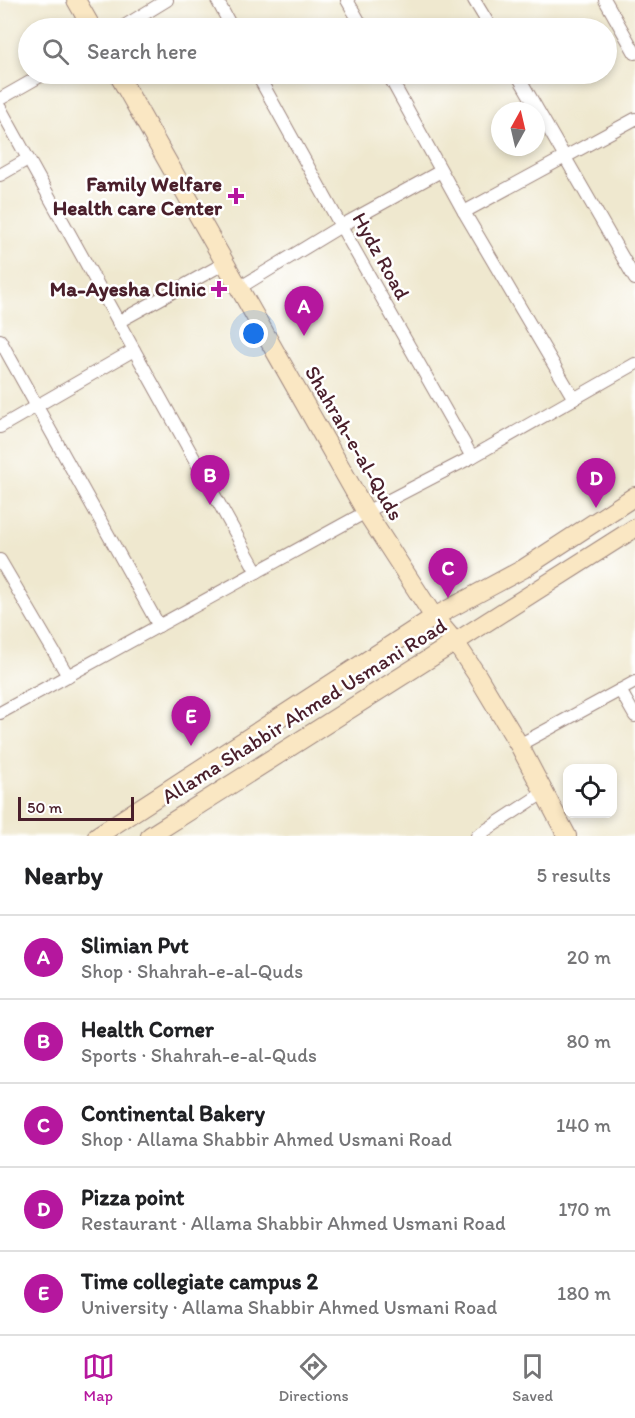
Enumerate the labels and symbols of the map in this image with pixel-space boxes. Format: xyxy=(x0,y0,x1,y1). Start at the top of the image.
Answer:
north arrow xyxy=(491,102,545,156)
place label: Family Welfare Health care Center xyxy=(53,171,223,220)
marker: Family Welfare Health care Center xyxy=(227,187,245,205)
street label: Hydz Road xyxy=(347,208,416,304)
place label: Ma-Ayesha Clinic xyxy=(50,276,206,302)
marker: Ma-Ayesha Clinic xyxy=(210,280,228,298)
pin: A xyxy=(284,286,324,336)
your location xyxy=(239,319,268,348)
street label: Shahrah-e-al-Quds xyxy=(300,361,409,525)
pin: B xyxy=(190,456,230,505)
pin: D xyxy=(576,458,616,508)
pin: C xyxy=(428,548,468,598)
street label: Allama Shabbir Ahmed Usmani Road xyxy=(157,612,451,809)
pin: E xyxy=(172,696,210,746)
scale bar xyxy=(18,794,134,822)

